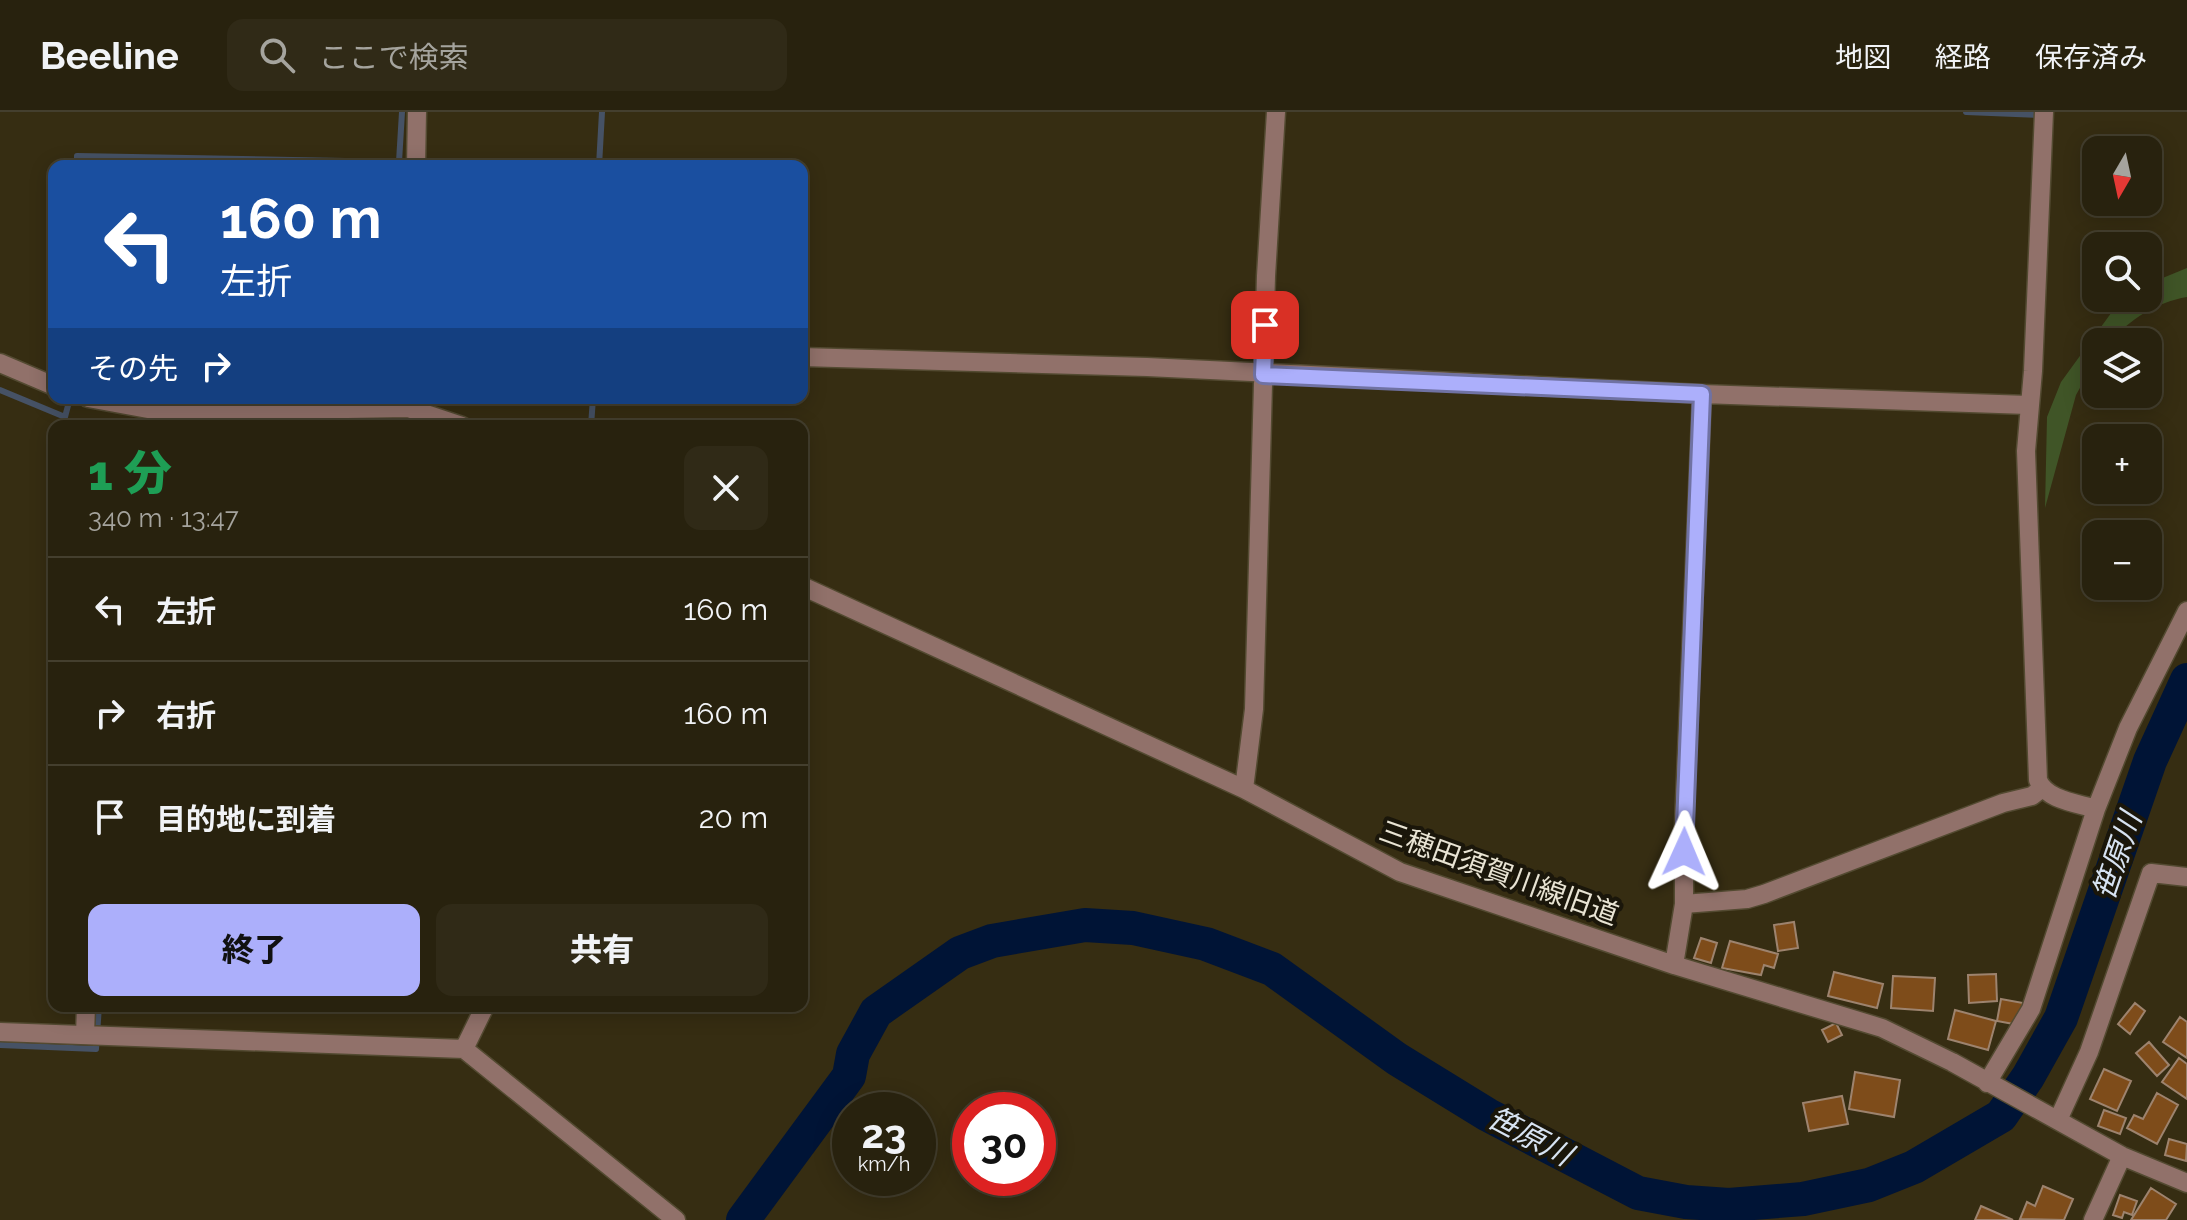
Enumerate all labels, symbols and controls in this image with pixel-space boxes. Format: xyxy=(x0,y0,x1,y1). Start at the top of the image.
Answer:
search box xyxy=(227,19,787,91)
text: Beeline xyxy=(40,33,179,78)
icon: search xyxy=(255,33,299,77)
text: ここで検索 xyxy=(319,40,469,75)
text: 地図 xyxy=(1835,41,1891,74)
text: 経路 xyxy=(1935,41,1991,74)
text: 保存済み xyxy=(2035,41,2147,74)
north arrow xyxy=(2082,136,2162,216)
map controls xyxy=(2082,136,2162,600)
text: 160 m xyxy=(220,185,382,251)
icon: left xyxy=(88,192,192,296)
button: search xyxy=(2082,232,2162,312)
text: 左折 xyxy=(220,260,292,302)
pin xyxy=(1231,291,1299,359)
icon: arrive xyxy=(1243,303,1287,347)
button: layers xyxy=(2082,328,2162,408)
icon: right xyxy=(194,344,238,388)
text: その先 xyxy=(88,351,178,386)
button: + xyxy=(2082,424,2162,504)
text: 1 分 xyxy=(88,445,172,501)
button: close xyxy=(684,446,768,530)
text: 340 m · 13:47 xyxy=(88,503,239,533)
button: − xyxy=(2082,520,2162,600)
icon: left xyxy=(88,587,132,631)
text: 160 m xyxy=(683,592,768,627)
text: 左折 xyxy=(156,594,216,629)
icon: right xyxy=(88,691,132,735)
text: 160 m xyxy=(683,696,768,731)
text: 右折 xyxy=(156,698,216,733)
icon: arrive xyxy=(88,795,132,839)
text: 20 m xyxy=(699,800,768,835)
text: 目的地に到着 xyxy=(156,802,336,837)
water label: 笹原川 xyxy=(2086,805,2149,904)
position arrow xyxy=(1642,810,1726,894)
street label: 三穂田須賀川線旧道 xyxy=(1375,814,1623,932)
button: 終了 xyxy=(88,904,420,996)
button: 共有 xyxy=(436,904,768,996)
speed limit sign: 30 xyxy=(952,1092,1056,1196)
water label: 笹原川 xyxy=(1482,1099,1581,1174)
text: 23 xyxy=(862,1110,906,1157)
text: km/h xyxy=(858,1152,910,1176)

